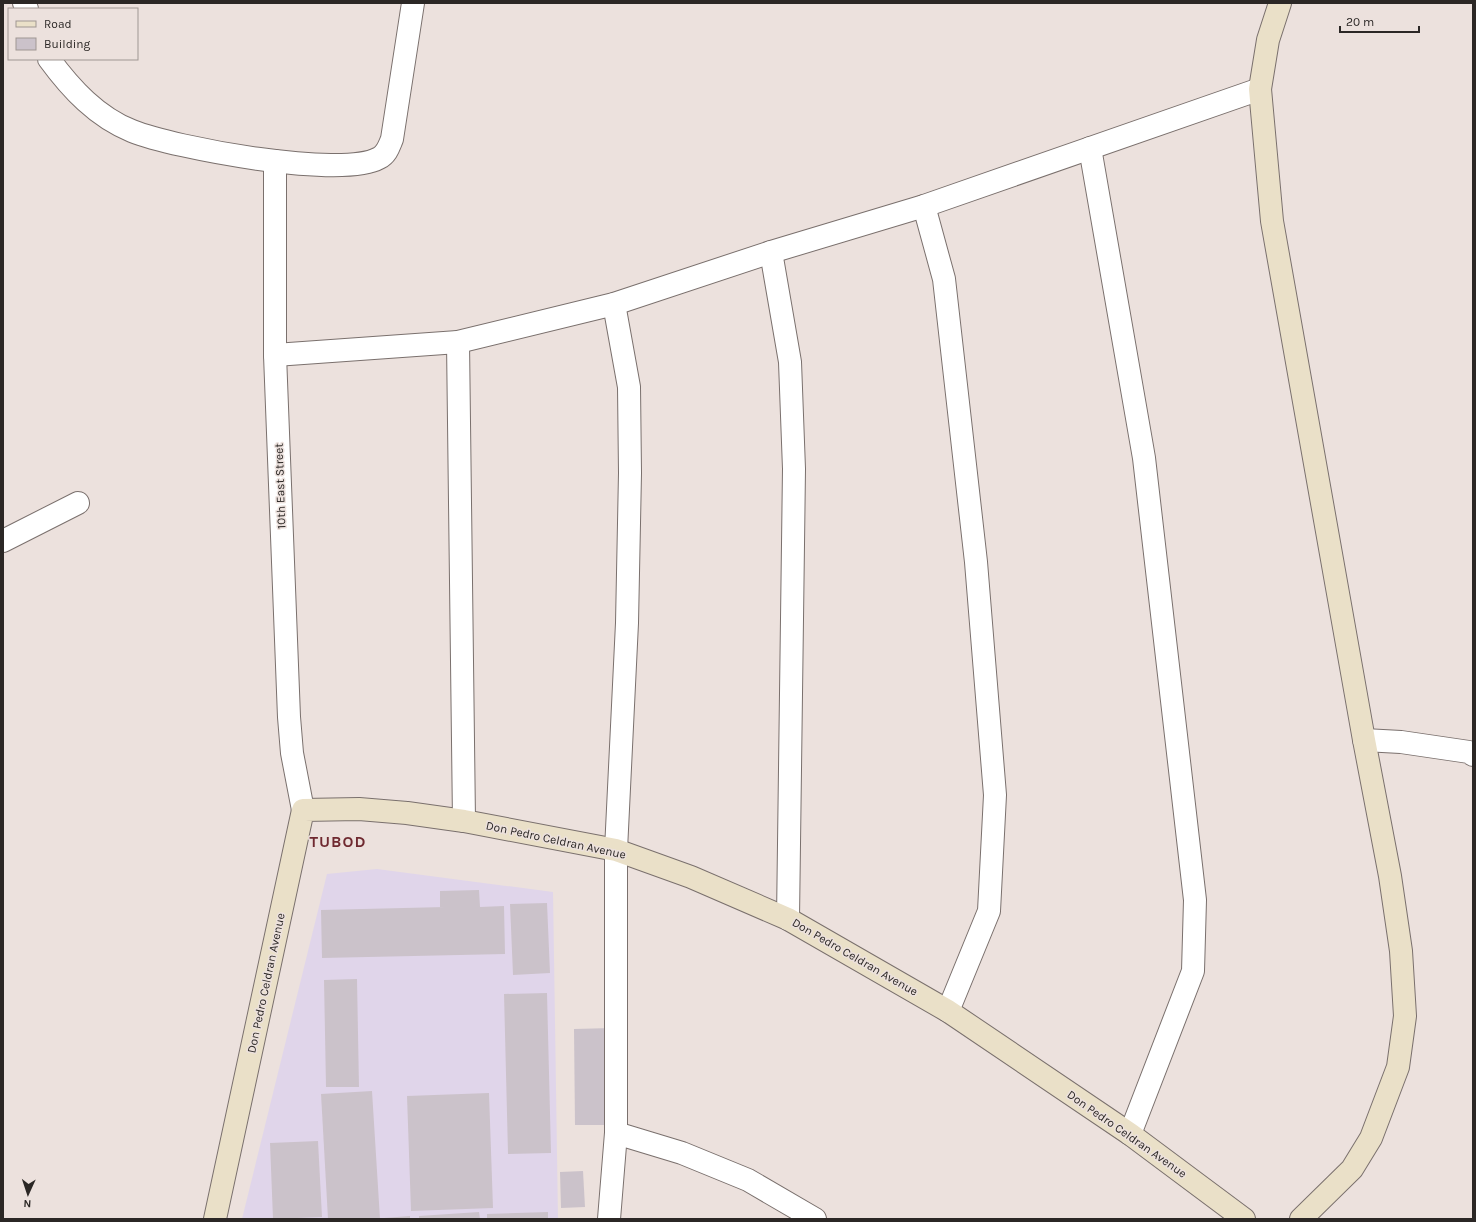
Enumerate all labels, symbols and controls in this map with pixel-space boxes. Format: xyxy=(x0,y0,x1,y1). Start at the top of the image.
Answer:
legend xyxy=(8,8,138,60)
scale bar xyxy=(1340,8,1419,34)
text: 20 m xyxy=(1346,15,1374,29)
text: Road xyxy=(44,17,72,31)
text: Building xyxy=(44,37,91,51)
street label: 10th East Street xyxy=(271,442,288,529)
street label: Don Pedro Celdran Avenue xyxy=(485,818,627,862)
district label: TUBOD xyxy=(310,832,366,851)
street label: Don Pedro Celdran Avenue xyxy=(244,912,288,1054)
street label: Don Pedro Celdran Avenue xyxy=(790,915,920,999)
street label: Don Pedro Celdran Avenue xyxy=(1065,1087,1189,1181)
north arrow xyxy=(8,1174,48,1214)
text: N xyxy=(23,1197,32,1210)

